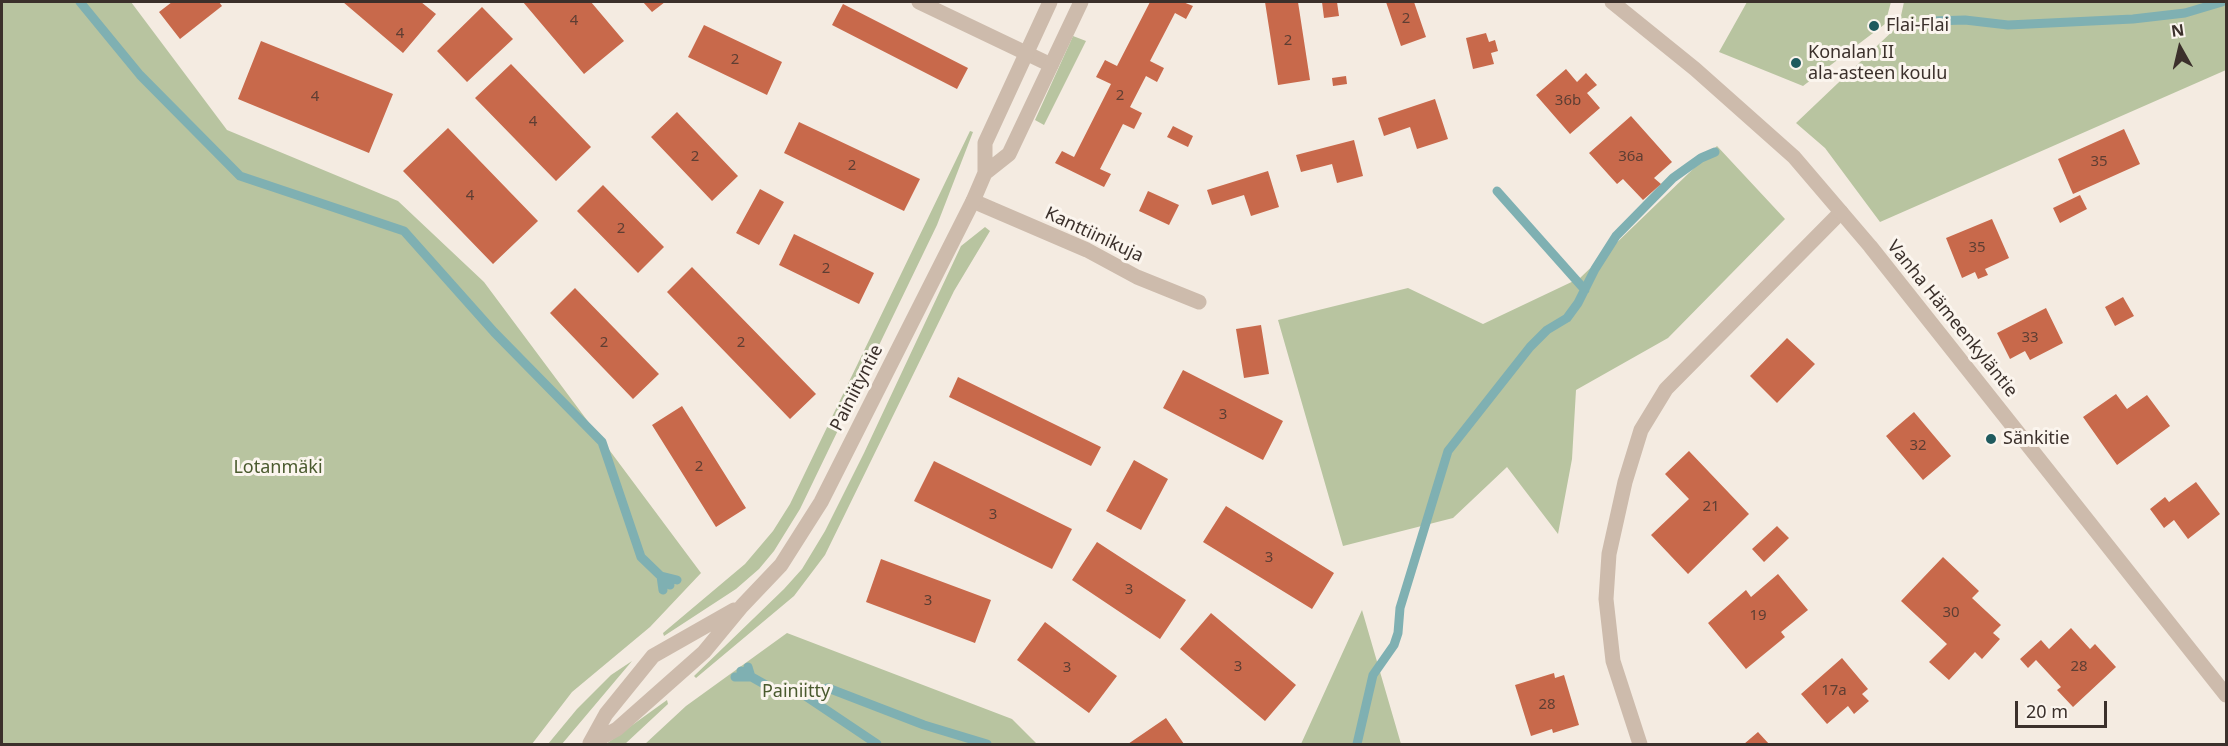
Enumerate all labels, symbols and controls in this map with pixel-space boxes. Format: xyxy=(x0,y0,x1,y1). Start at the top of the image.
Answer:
house number: 2 xyxy=(1402,10,1410,28)
house number: 4 xyxy=(570,12,578,30)
place label: Flai-Flai xyxy=(1886,15,1949,37)
north arrow xyxy=(2150,18,2210,78)
text: N xyxy=(2170,18,2185,42)
marker: Flai-Flai xyxy=(1867,19,1881,33)
house number: 4 xyxy=(396,25,404,43)
house number: 2 xyxy=(1284,32,1292,50)
place label: Konalan II ala-asteen koulu xyxy=(1808,42,1947,84)
house number: 2 xyxy=(731,51,739,69)
marker: Konalan II ala-asteen koulu xyxy=(1789,56,1803,70)
house number: 2 xyxy=(1116,87,1124,105)
house number: 4 xyxy=(311,88,319,106)
house number: 36b xyxy=(1555,92,1581,110)
house number: 4 xyxy=(529,113,537,131)
house number: 2 xyxy=(691,148,699,166)
house number: 36a xyxy=(1618,148,1644,166)
house number: 35 xyxy=(2090,153,2108,171)
house number: 2 xyxy=(848,157,856,175)
house number: 4 xyxy=(466,187,474,205)
street label: Kanttiinikuja xyxy=(1041,203,1147,267)
house number: 2 xyxy=(617,220,625,238)
street label: Vanha Hämeenkyläntie xyxy=(1882,236,2022,402)
house number: 35 xyxy=(1968,239,1986,257)
house number: 2 xyxy=(822,260,830,278)
house number: 33 xyxy=(2021,329,2039,347)
house number: 2 xyxy=(600,334,608,352)
house number: 2 xyxy=(737,334,745,352)
street label: Painiityntie xyxy=(826,341,888,435)
house number: 3 xyxy=(1219,406,1227,424)
place label: Sänkitie xyxy=(2003,428,2070,450)
marker: Sänkitie xyxy=(1984,432,1998,446)
house number: 32 xyxy=(1909,437,1927,455)
park label: Lotanmäki xyxy=(233,457,323,479)
house number: 2 xyxy=(695,458,703,476)
house number: 21 xyxy=(1702,498,1720,516)
house number: 3 xyxy=(989,506,997,524)
house number: 3 xyxy=(1265,549,1273,567)
house number: 3 xyxy=(1125,581,1133,599)
house number: 3 xyxy=(924,592,932,610)
house number: 30 xyxy=(1942,604,1960,622)
house number: 19 xyxy=(1749,607,1767,625)
house number: 3 xyxy=(1234,658,1242,676)
house number: 28 xyxy=(2070,658,2088,676)
house number: 3 xyxy=(1063,659,1071,677)
park label: Painiitty xyxy=(762,681,830,703)
house number: 17a xyxy=(1821,682,1847,700)
scale bar xyxy=(2018,689,2110,727)
house number: 28 xyxy=(1538,696,1556,714)
text: 20 m xyxy=(2026,699,2068,723)

